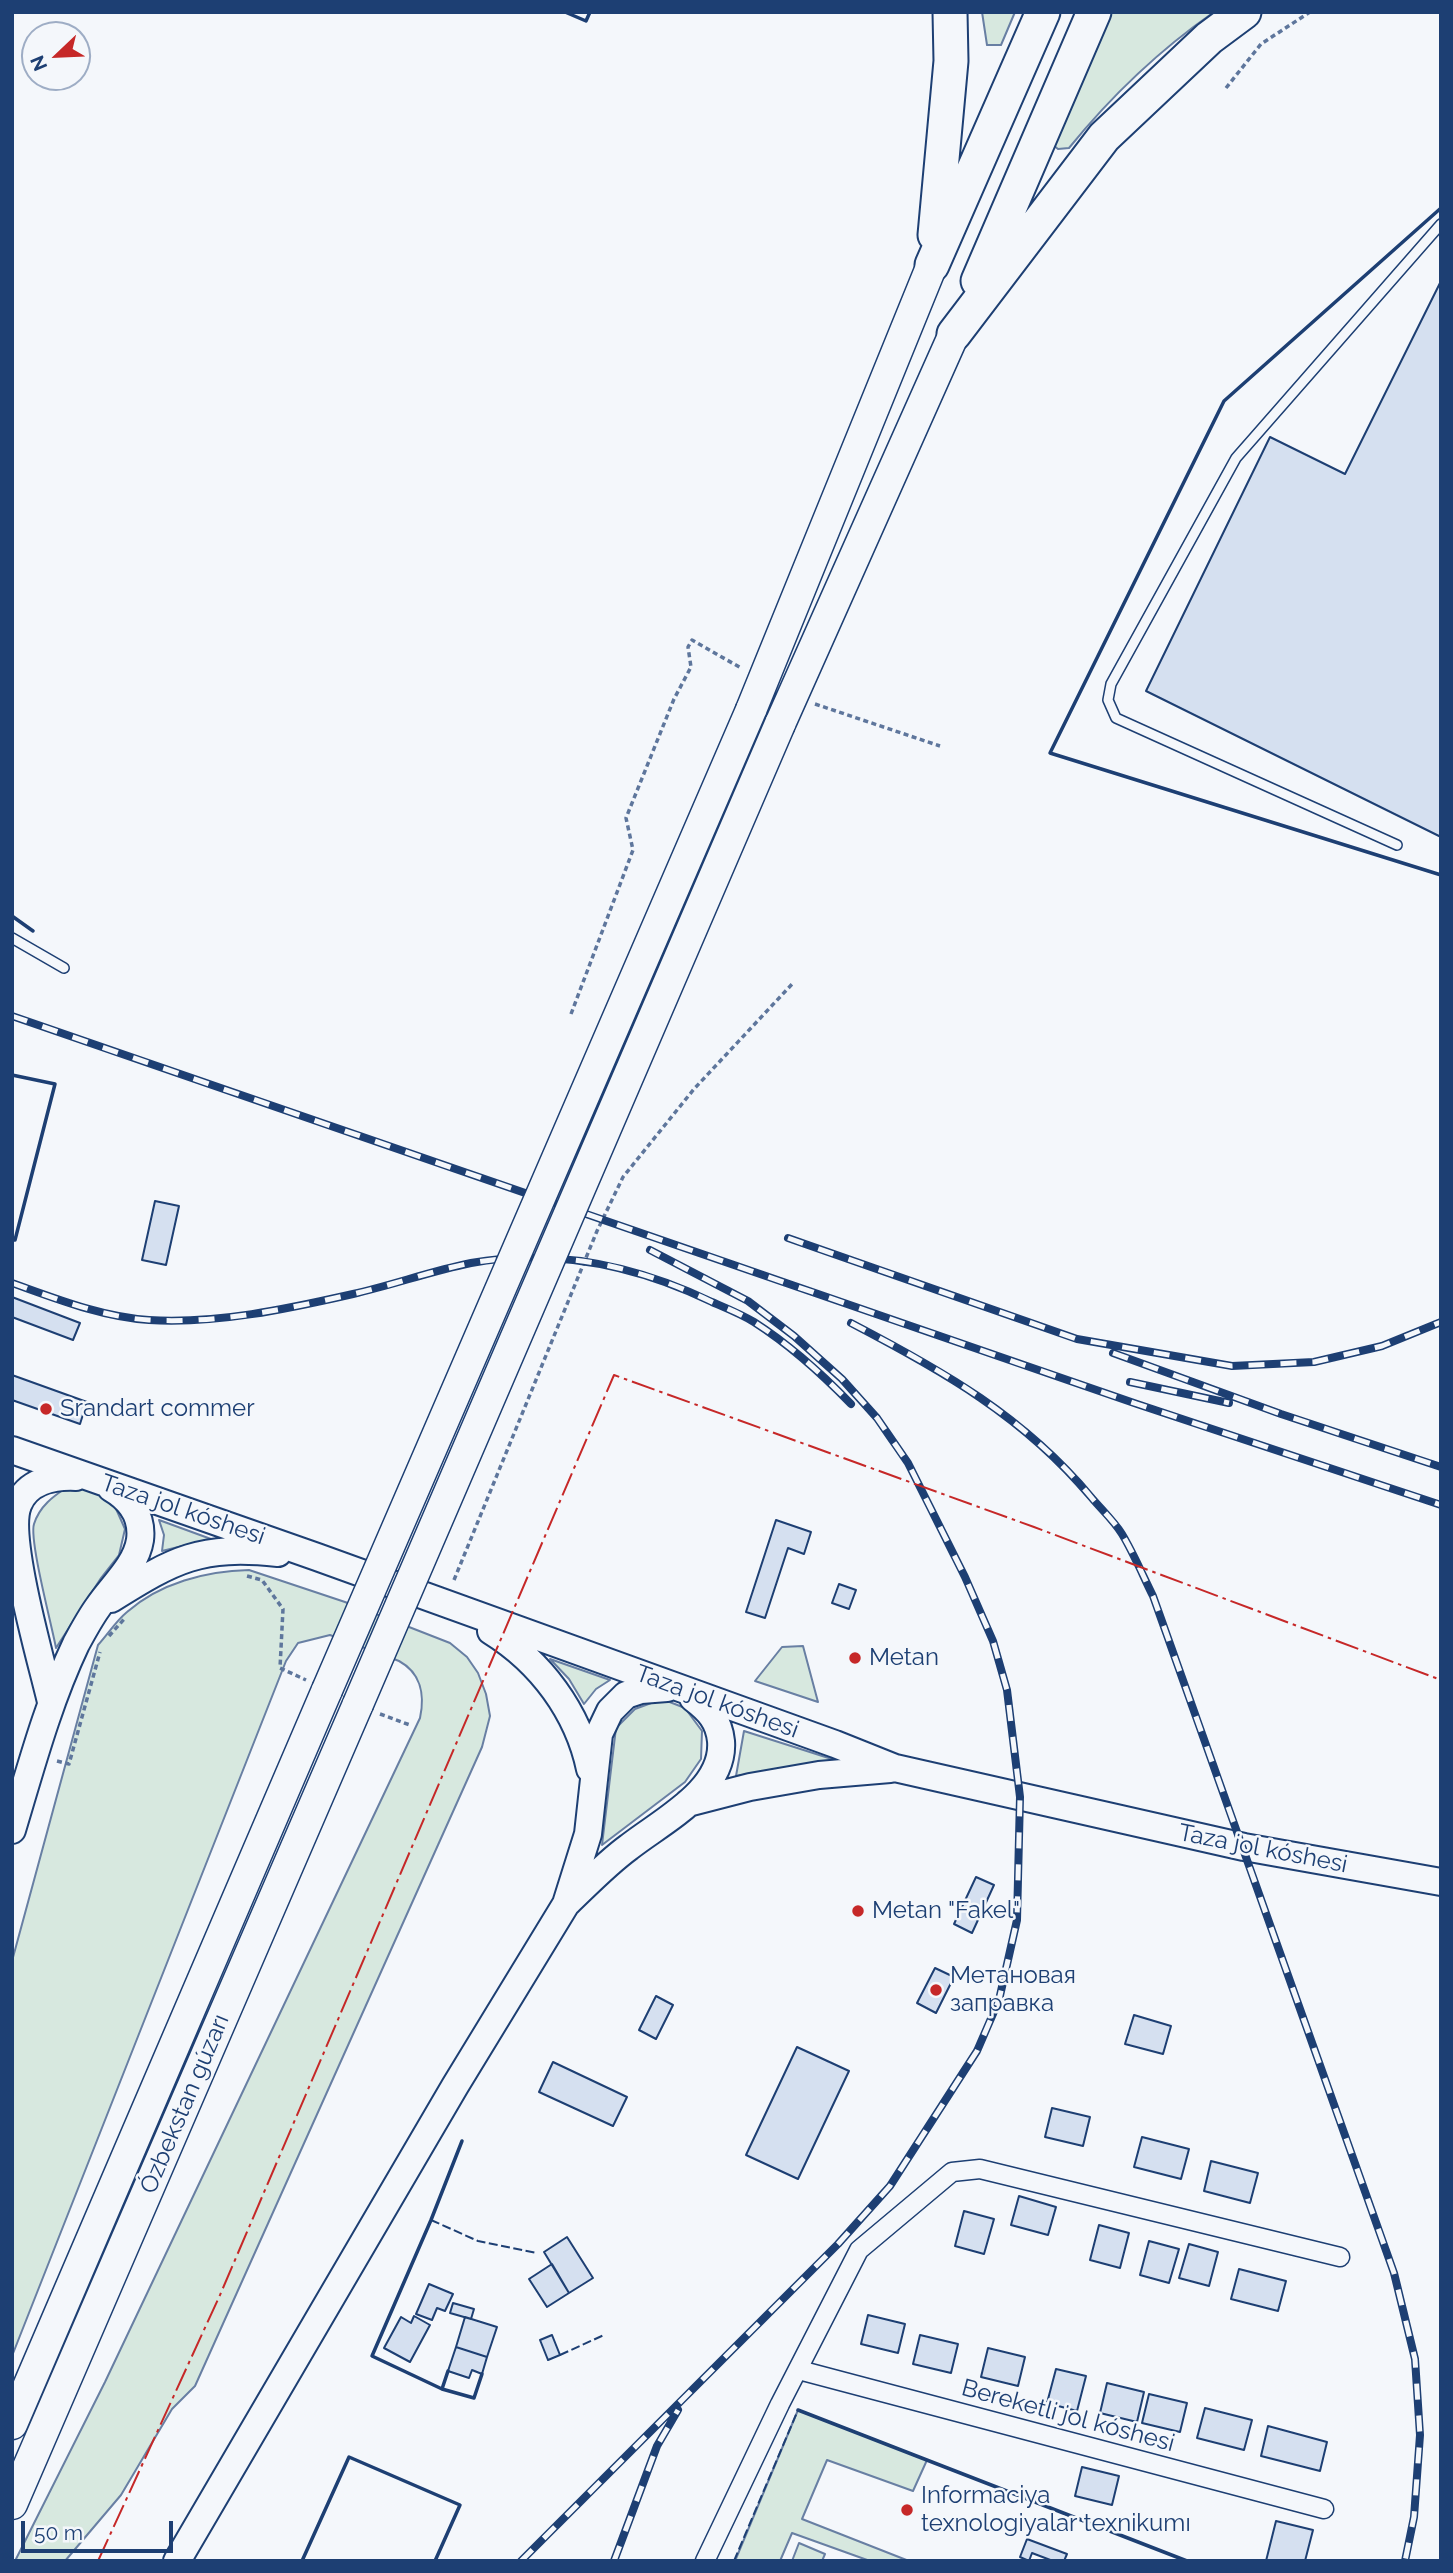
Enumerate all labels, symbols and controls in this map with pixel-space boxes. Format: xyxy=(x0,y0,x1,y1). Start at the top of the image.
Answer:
north arrow xyxy=(21,21,91,91)
text: N xyxy=(26,52,51,74)
place label: Srandart commer xyxy=(60,1395,255,1423)
marker: Srandart commer xyxy=(38,1401,54,1417)
street label: Taza jol kóshesi xyxy=(97,1468,269,1552)
place label: Metan xyxy=(869,1644,939,1672)
marker: Metan xyxy=(847,1650,863,1666)
street label: Taza jol kóshesi xyxy=(632,1659,802,1745)
street label: Taza jol kóshesi xyxy=(1176,1819,1350,1879)
place label: Metan "Fakel" xyxy=(872,1897,1020,1925)
marker: Metan "Fakel" xyxy=(850,1903,866,1919)
place label: Метановая заправка xyxy=(950,1962,1076,2018)
marker: Метановая заправка xyxy=(928,1982,944,1998)
street label: Ózbekstan gúzarı xyxy=(134,2010,236,2198)
street label: Bereketli jol kóshesi xyxy=(958,2374,1178,2458)
place label: Informaciya texnologiyalar texnikumı xyxy=(921,2482,1191,2538)
marker: Informaciya texnologiyalar texnikumı xyxy=(899,2502,915,2518)
scale bar xyxy=(24,2506,177,2550)
text: 50 m xyxy=(34,2520,83,2545)

